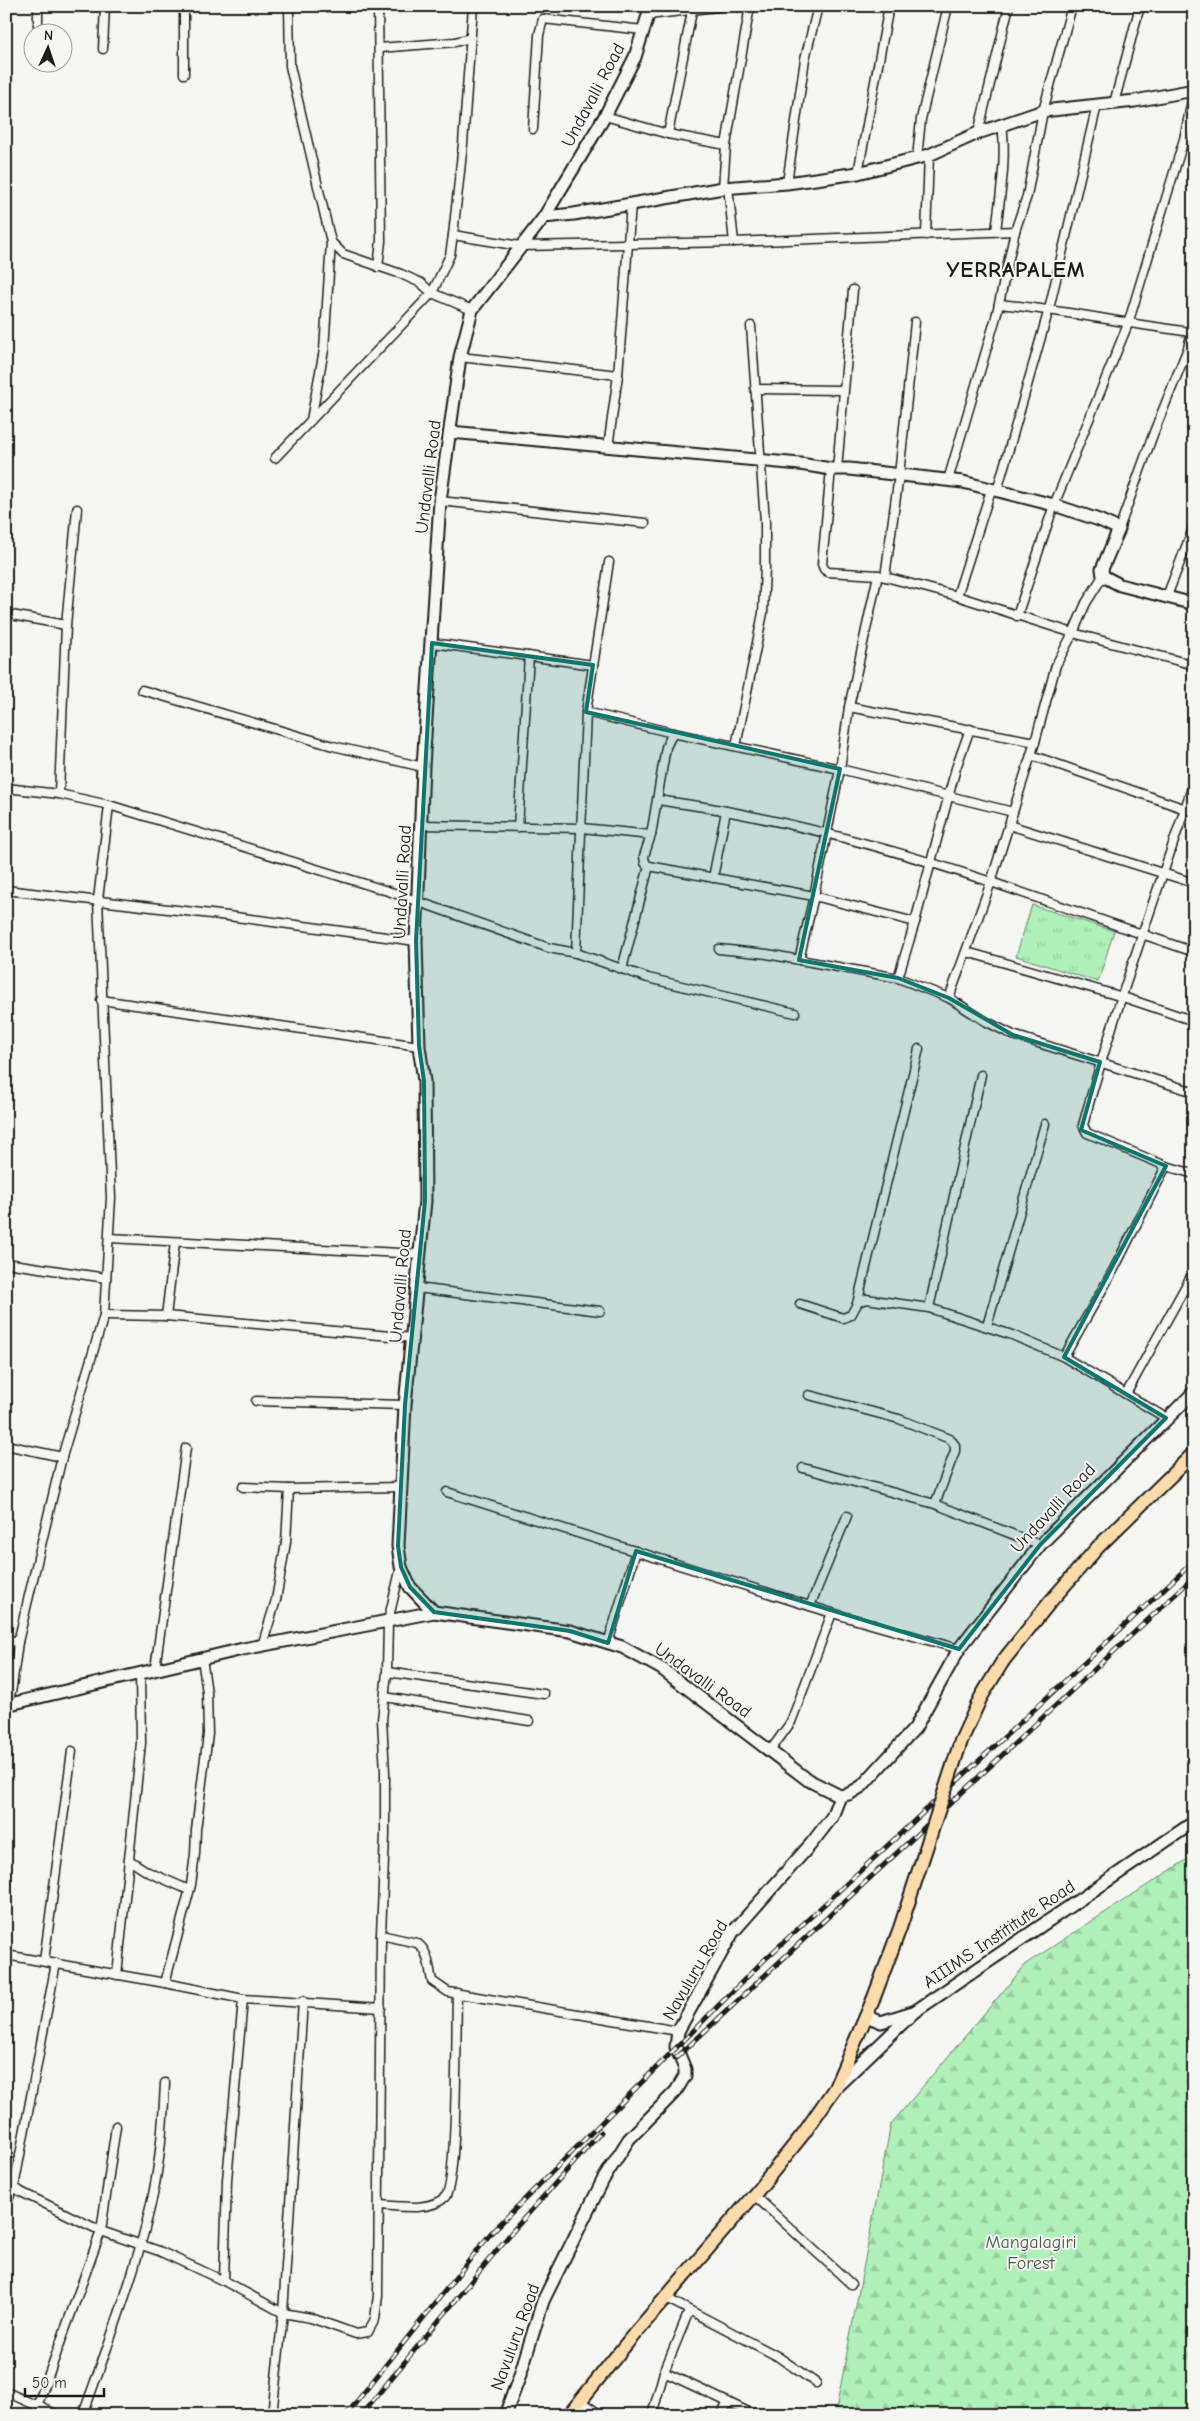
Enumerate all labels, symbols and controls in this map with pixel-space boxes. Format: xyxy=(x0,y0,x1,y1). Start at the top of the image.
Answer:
north arrow xyxy=(22,22,72,72)
text: N xyxy=(44,27,54,44)
street label: Undavalli Road xyxy=(557,40,630,151)
district label: YERRAPALEM xyxy=(946,257,1086,283)
street label: Undavalli Road xyxy=(411,419,446,535)
street label: Undavalli Road xyxy=(389,824,416,940)
street label: Undavalli Road xyxy=(385,1228,416,1344)
street label: Undavalli Road xyxy=(1007,1459,1100,1557)
street label: Undavalli Road xyxy=(650,1638,755,1723)
street label: AIIIMS Instititute Road xyxy=(919,1876,1079,1993)
street label: Navuluru Road xyxy=(658,1916,733,2024)
park label: Mangalagiri Forest xyxy=(985,2232,1077,2274)
street label: Navuluru Road xyxy=(486,2281,545,2393)
scale bar xyxy=(25,2366,104,2398)
text: 50 m xyxy=(32,2374,67,2392)

